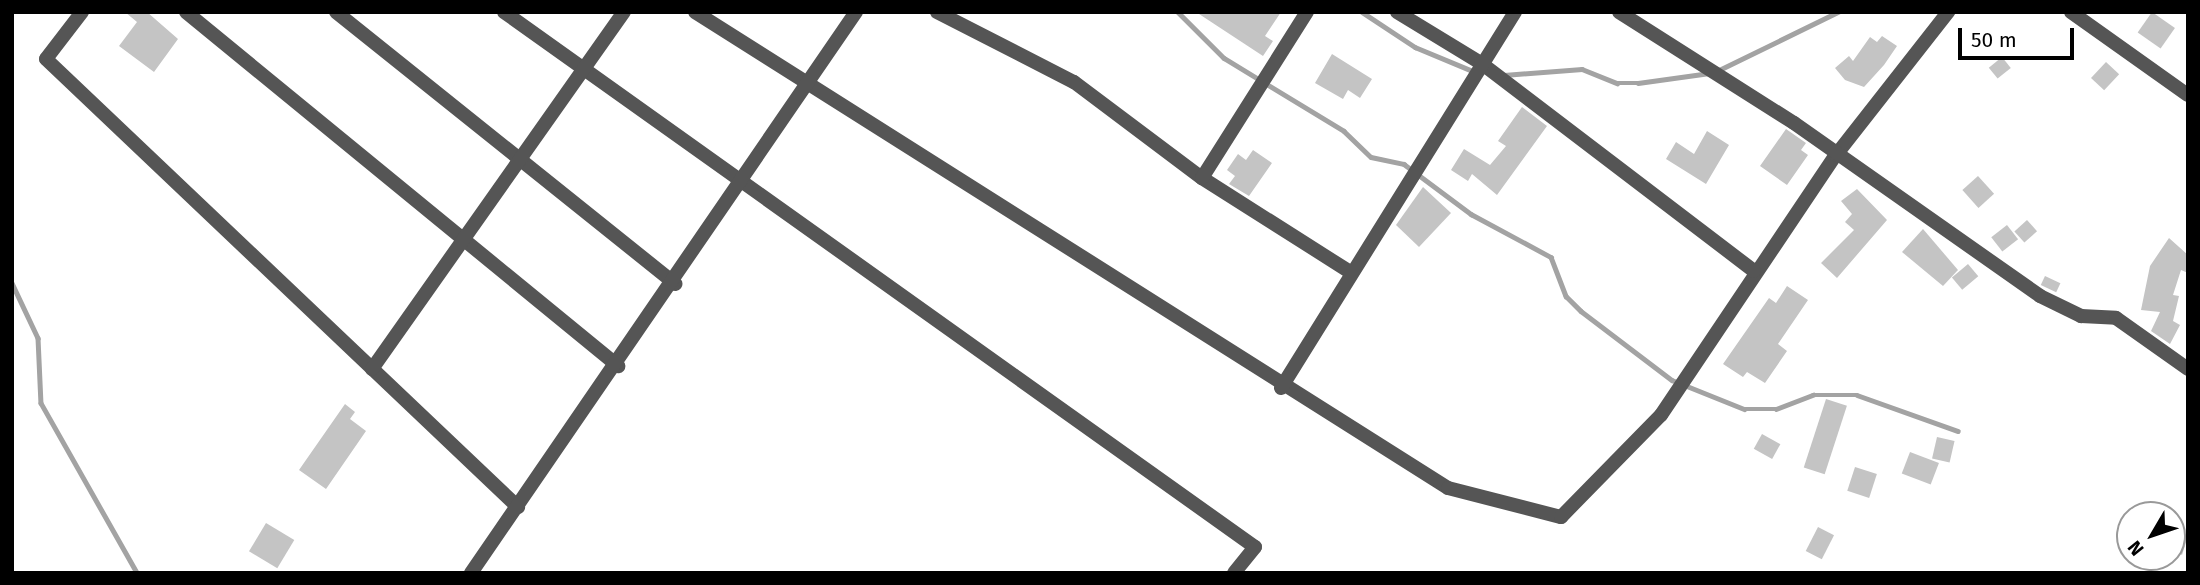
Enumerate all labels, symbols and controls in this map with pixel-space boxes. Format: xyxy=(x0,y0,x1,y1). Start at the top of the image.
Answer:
scale bar xyxy=(1962,14,2078,58)
text: 50 m xyxy=(1971,27,2017,53)
north arrow xyxy=(2116,501,2186,571)
text: N xyxy=(2123,536,2149,560)

